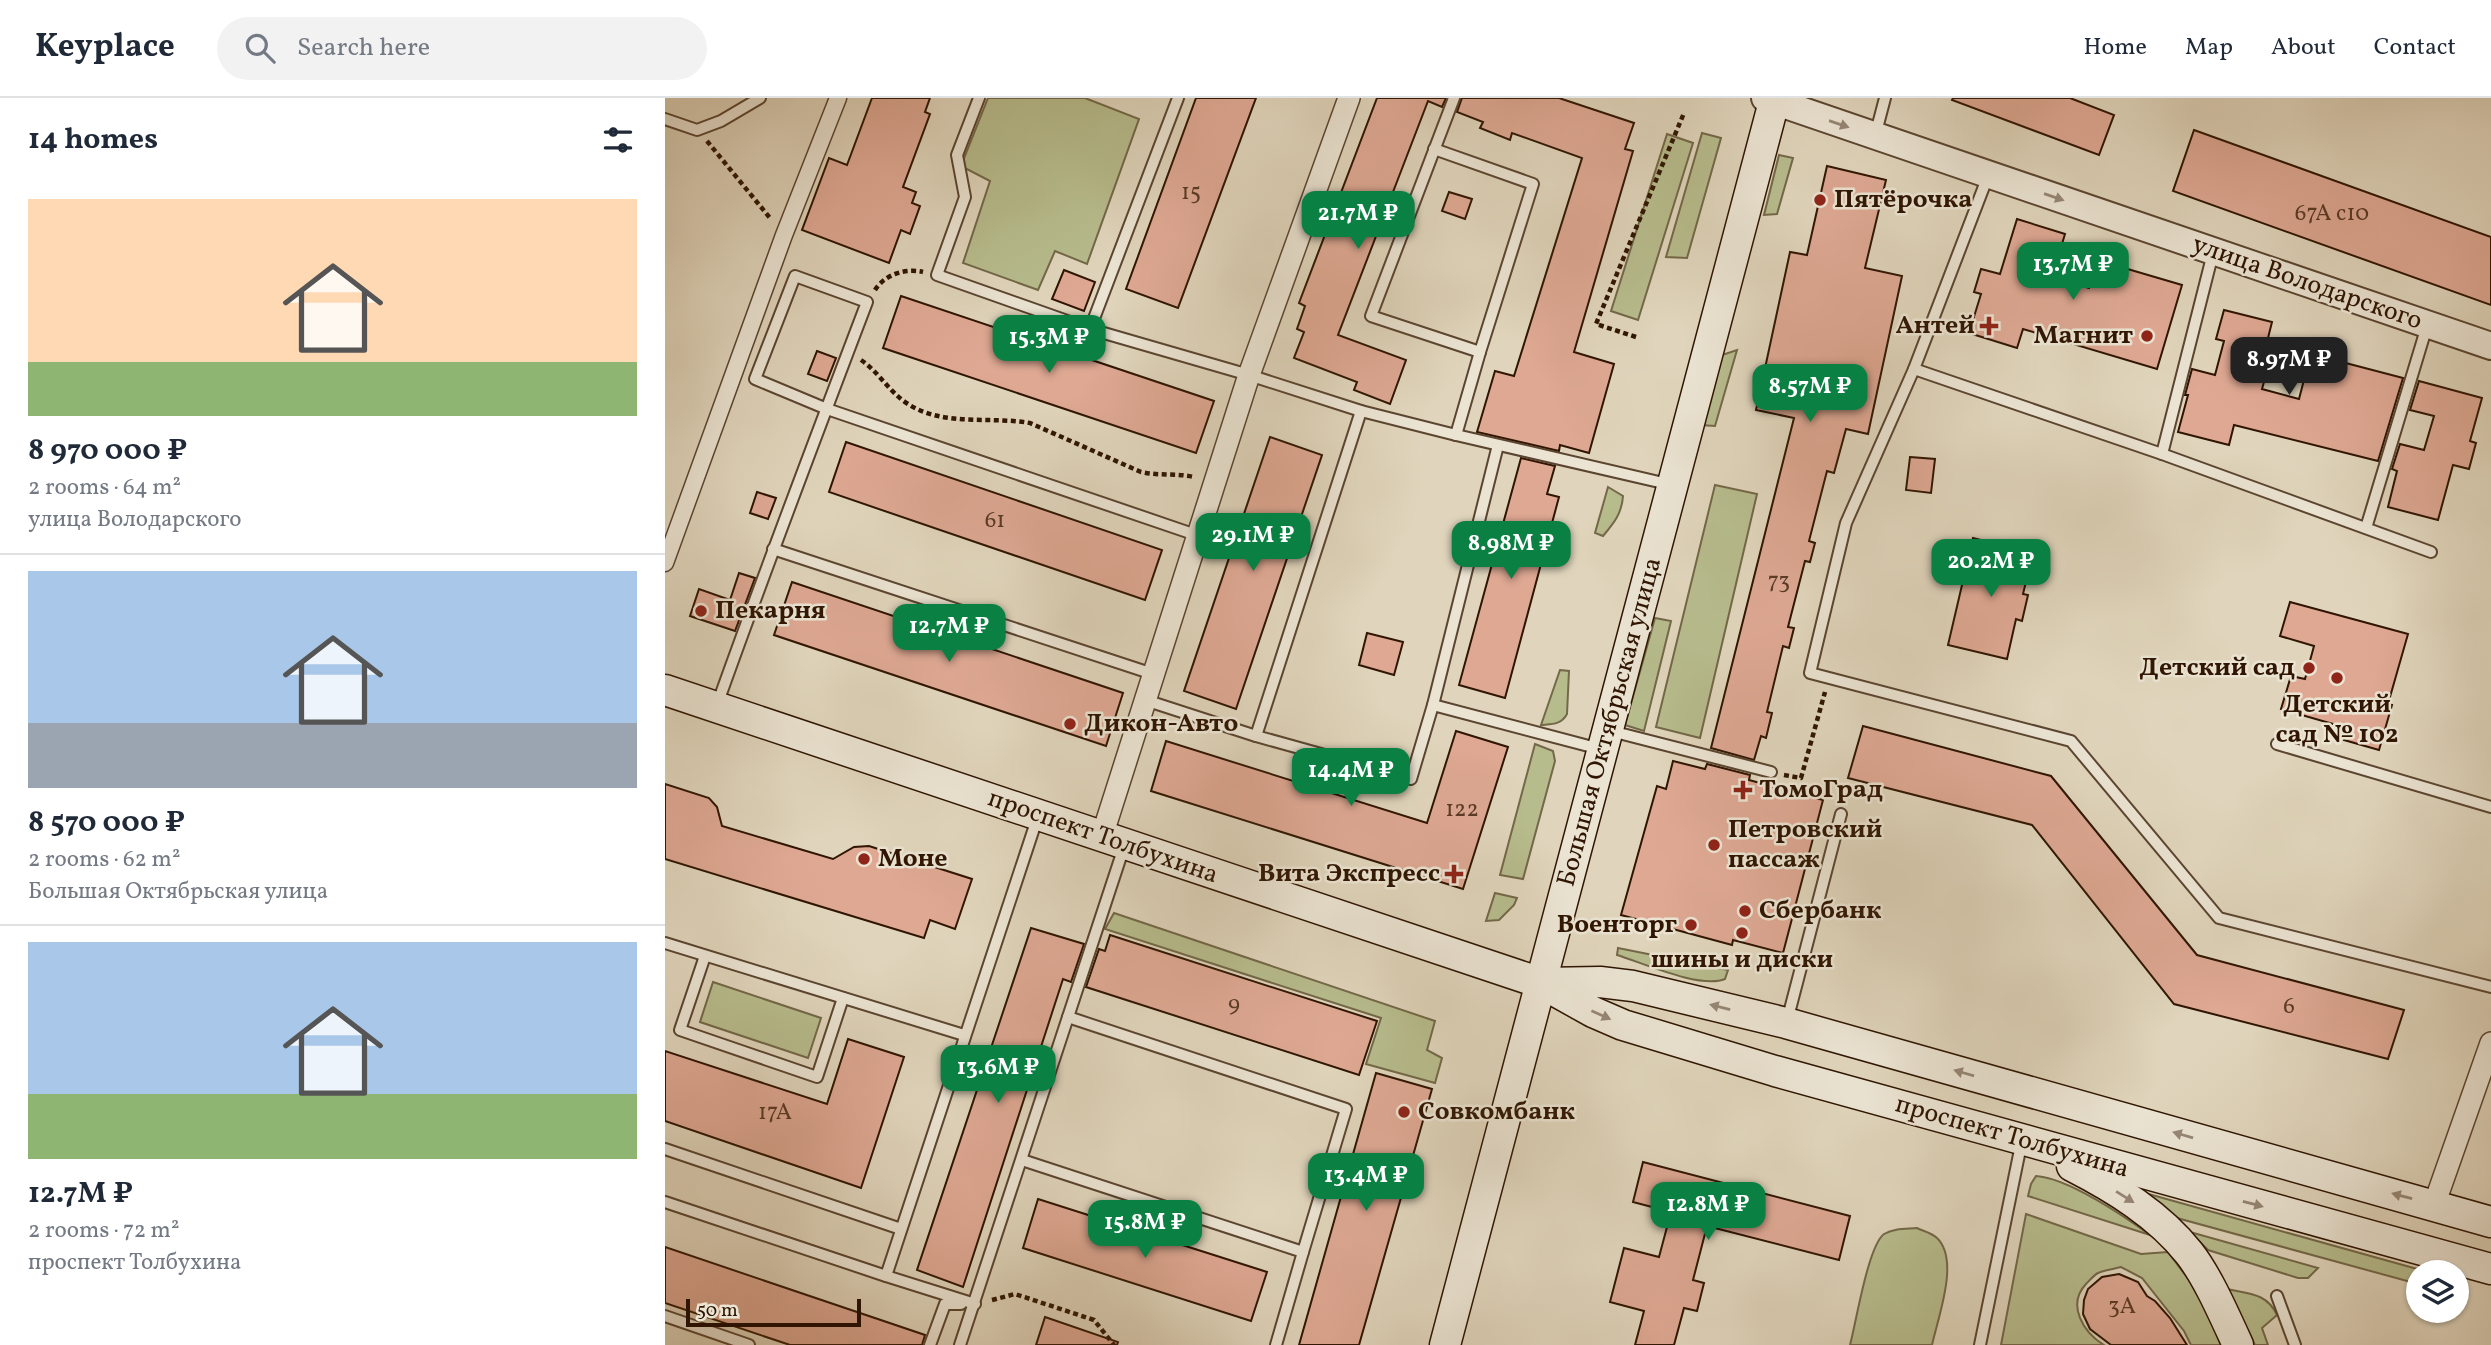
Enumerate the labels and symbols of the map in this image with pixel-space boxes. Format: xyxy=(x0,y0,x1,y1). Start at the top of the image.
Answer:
one-way arrow xyxy=(1828,119,1849,129)
house number: 15 xyxy=(1181,177,1201,209)
place label: Пятёрочка xyxy=(1834,182,1972,218)
pin: 21.7M ₽ xyxy=(1293,192,1423,251)
marker: Пятёрочка xyxy=(1812,192,1828,208)
one-way arrow xyxy=(2044,192,2065,203)
house number: 67А с10 xyxy=(2295,198,2369,230)
street label: улица Володарского xyxy=(2187,227,2427,339)
pin: 13.7M ₽ xyxy=(2008,242,2138,302)
place label: Антей xyxy=(1895,308,1975,344)
pin: 15.3M ₽ xyxy=(984,316,1114,375)
marker: Антей xyxy=(1981,318,1997,334)
place label: Магнит xyxy=(2033,318,2134,354)
marker: Магнит xyxy=(2139,328,2155,344)
pin: 8.97M ₽ xyxy=(2224,338,2354,397)
pin: 8.57M ₽ xyxy=(1745,364,1875,424)
house number: 61 xyxy=(985,505,1005,537)
pin: 29.1M ₽ xyxy=(1188,514,1318,573)
pin: 8.98M ₽ xyxy=(1446,522,1576,581)
pin: 20.2M ₽ xyxy=(1926,540,2056,599)
street label: Большая Октябрьская улица xyxy=(1549,553,1671,891)
house number: 73 xyxy=(1768,566,1790,598)
place label: Пекарня xyxy=(715,593,826,629)
marker: Пекарня xyxy=(693,603,709,619)
pin: 12.7M ₽ xyxy=(884,604,1014,664)
place label: Детский сад xyxy=(2139,650,2295,686)
marker: Детский сад xyxy=(2301,660,2317,676)
marker: Детский сад № 102 xyxy=(2329,670,2345,686)
place label: Детский сад № 102 xyxy=(2275,687,2399,753)
place label: Дикон-Авто xyxy=(1084,706,1238,742)
marker: Дикон-Авто xyxy=(1062,716,1078,732)
pin: 14.4M ₽ xyxy=(1286,748,1416,808)
place label: ТомоГрад xyxy=(1759,772,1883,808)
marker: ТомоГрад xyxy=(1733,780,1753,800)
street label: проспект Толбухина xyxy=(983,781,1223,893)
house number: 122 xyxy=(1445,794,1479,826)
place label: Петровский пассаж xyxy=(1728,812,1883,878)
marker: Петровский пассаж xyxy=(1706,837,1722,853)
place label: Моне xyxy=(878,841,948,877)
marker: Моне xyxy=(856,851,872,867)
place label: Вита Экспресс xyxy=(1258,856,1440,892)
marker: Вита Экспресс xyxy=(1446,866,1462,882)
place label: Сбербанк xyxy=(1759,893,1882,929)
marker: Сбербанк xyxy=(1737,903,1753,919)
place label: Военторг xyxy=(1557,907,1677,943)
marker: Военторг xyxy=(1683,917,1699,933)
marker: шины и диски xyxy=(1734,925,1750,941)
place label: шины и диски xyxy=(1651,942,1833,978)
house number: 9 xyxy=(1228,989,1240,1021)
house number: 6 xyxy=(2283,991,2295,1023)
one-way arrow xyxy=(1709,1001,1731,1012)
one-way arrow xyxy=(1591,1010,1612,1021)
pin: 13.6M ₽ xyxy=(933,1046,1063,1105)
one-way arrow xyxy=(1953,1067,1975,1078)
street label: проспект Толбухина xyxy=(1891,1086,2133,1188)
place label: Совкомбанк xyxy=(1418,1094,1575,1130)
house number: 17А xyxy=(758,1097,792,1129)
marker: Совкомбанк xyxy=(1396,1104,1412,1120)
one-way arrow xyxy=(2172,1129,2193,1139)
pin: 13.4M ₽ xyxy=(1301,1154,1431,1213)
pin: 12.8M ₽ xyxy=(1643,1182,1773,1242)
one-way arrow xyxy=(2115,1190,2134,1203)
one-way arrow xyxy=(2391,1190,2413,1201)
one-way arrow xyxy=(2243,1199,2264,1209)
pin: 15.8M ₽ xyxy=(1080,1200,1210,1260)
house number: 3А xyxy=(2108,1291,2136,1323)
scale bar xyxy=(686,1296,861,1328)

